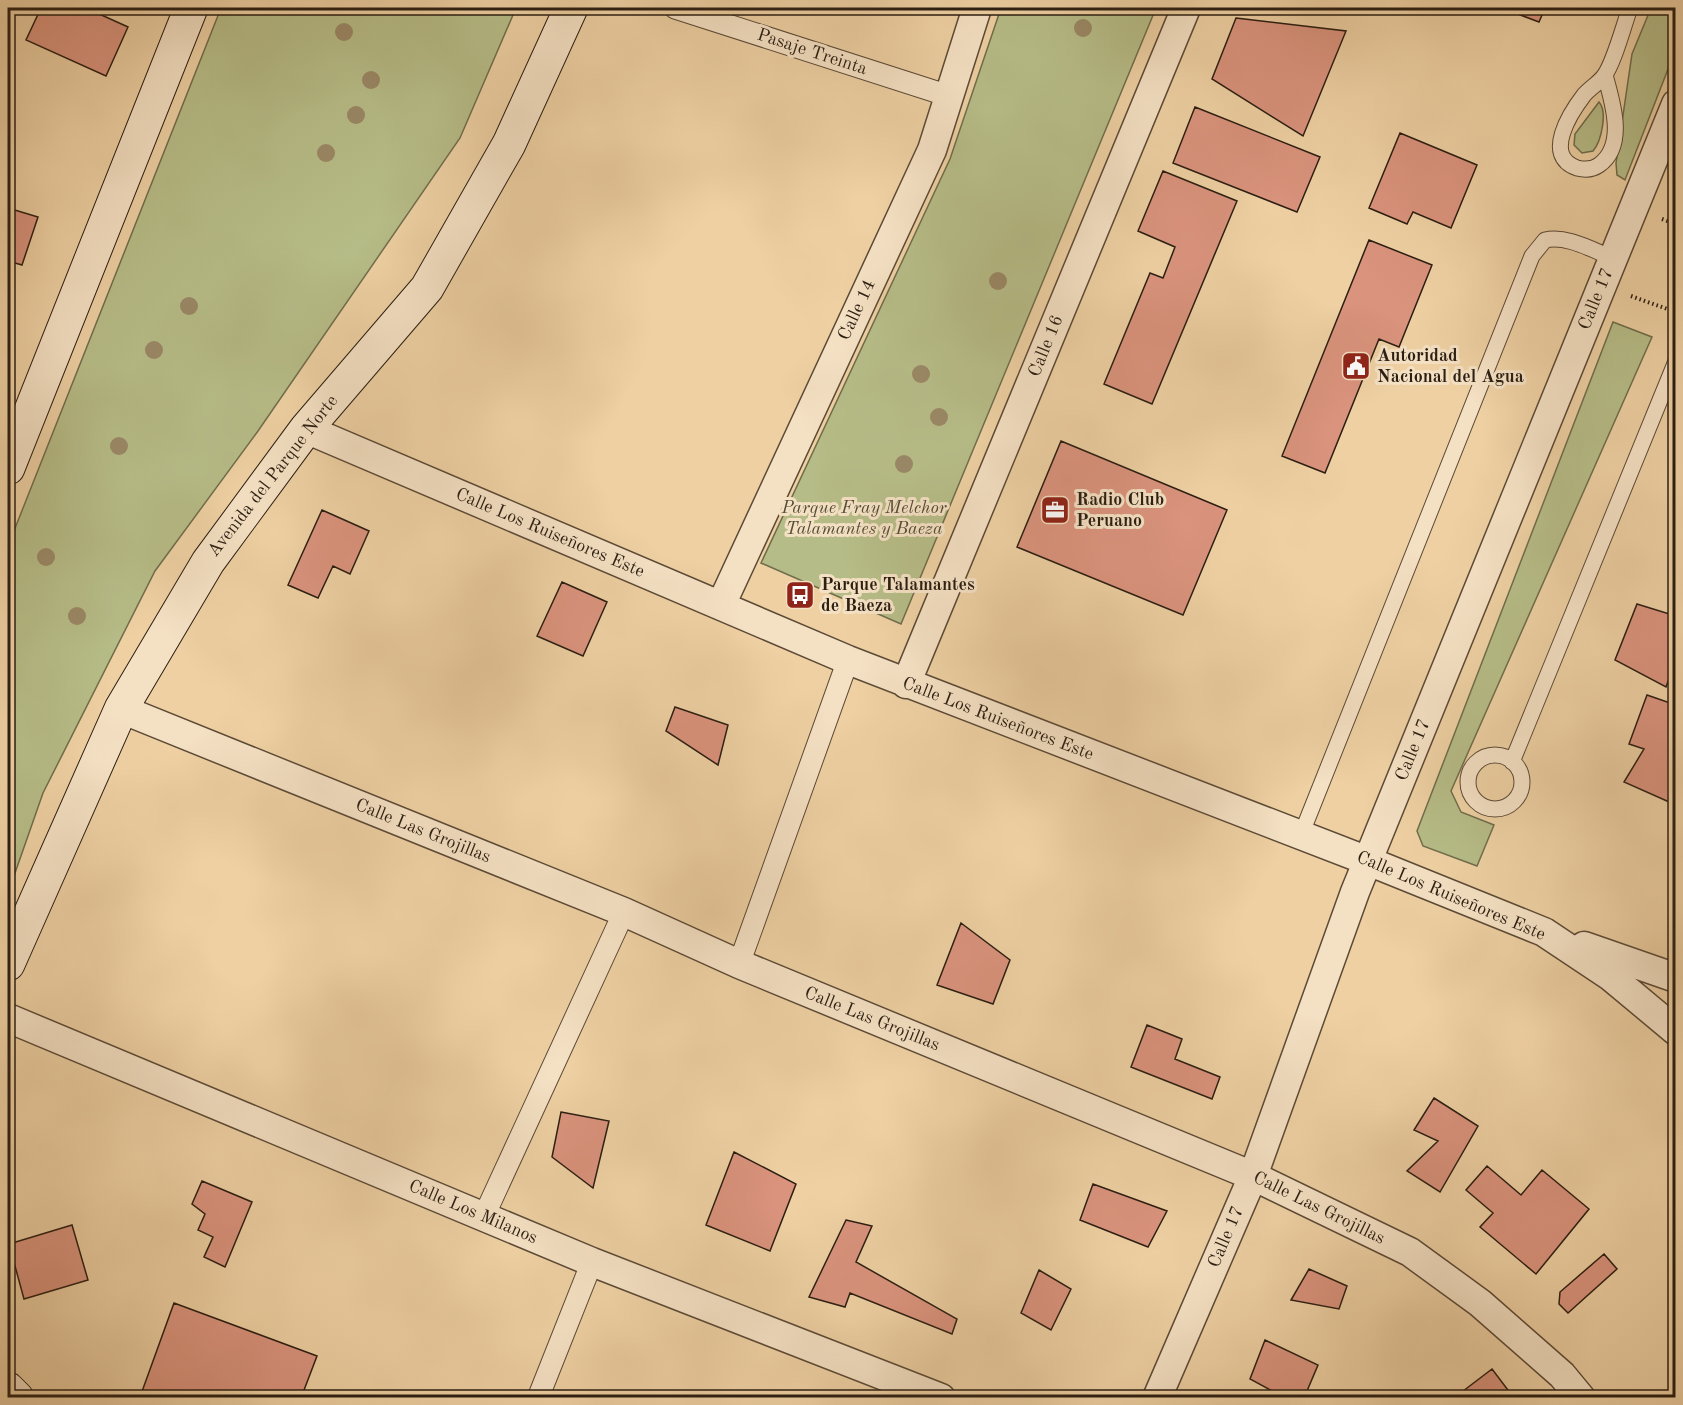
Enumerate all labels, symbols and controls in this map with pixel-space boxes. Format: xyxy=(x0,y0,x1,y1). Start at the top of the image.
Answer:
street label: Pasaje Treinta xyxy=(755,26,869,78)
street label: Calle 17 xyxy=(1576,266,1616,332)
street label: Calle 14 xyxy=(835,277,879,343)
street label: Calle 16 xyxy=(1026,313,1066,379)
place label: Autoridad Nacional del Agua xyxy=(1377,347,1524,386)
public building icon: Autoridad Nacional del Agua xyxy=(1340,350,1372,382)
street label: Avenida del Parque Norte xyxy=(205,392,341,560)
street label: Calle Los Ruiseñores Este xyxy=(453,485,647,581)
place label: Radio Club Peruano xyxy=(1076,491,1164,530)
office icon: Radio Club Peruano xyxy=(1039,494,1071,526)
park label: Parque Fray Melchor Talamantes y Baeza xyxy=(780,499,948,538)
place label: Parque Talamantes de Baeza xyxy=(821,576,975,615)
bus stop icon: Parque Talamantes de Baeza xyxy=(784,579,816,611)
street label: Calle Los Ruiseñores Este xyxy=(900,674,1096,764)
street label: Calle 17 xyxy=(1393,717,1433,783)
street label: Calle Las Grojillas xyxy=(353,796,493,866)
street label: Calle Los Ruiseñores Este xyxy=(1354,848,1548,944)
street label: Calle Las Grojillas xyxy=(802,984,942,1054)
street label: Calle Las Grojillas xyxy=(1250,1168,1388,1248)
street label: Calle Los Milanos xyxy=(406,1177,540,1247)
street label: Calle 17 xyxy=(1205,1204,1247,1270)

